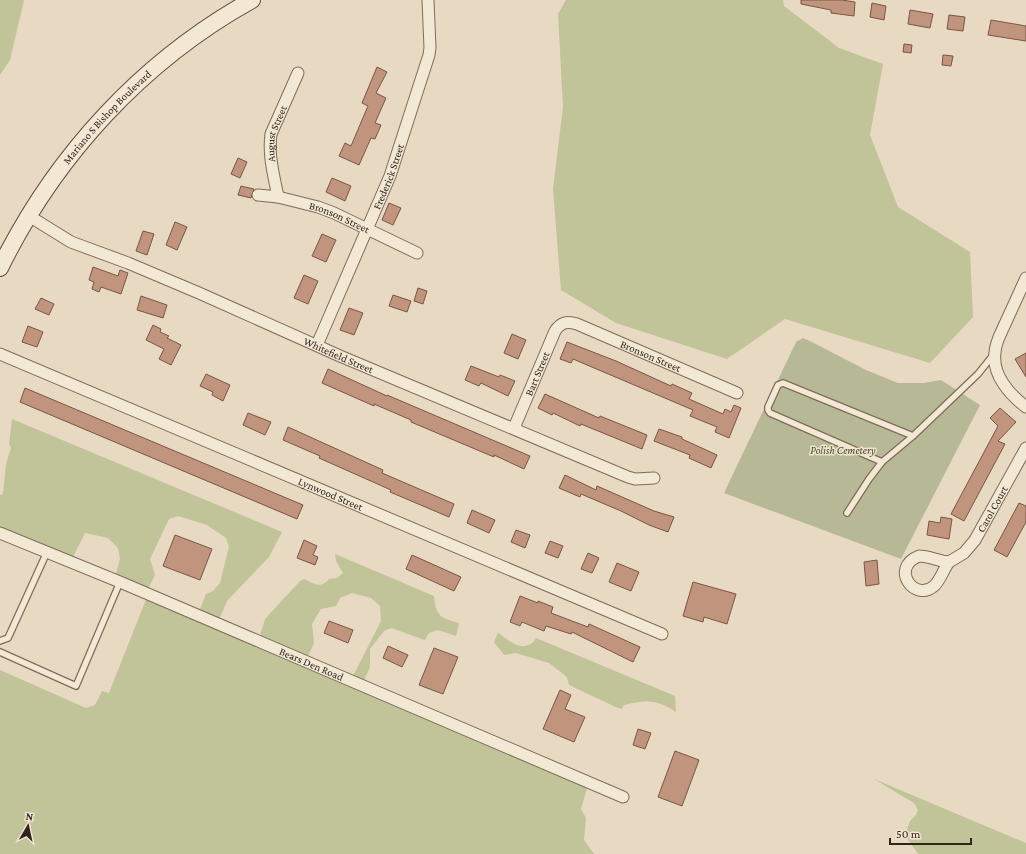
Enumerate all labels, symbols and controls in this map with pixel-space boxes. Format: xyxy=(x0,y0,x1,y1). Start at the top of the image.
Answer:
street label: Mariano S Bishop Boulevard xyxy=(60,68,154,166)
street label: August Street xyxy=(264,103,289,163)
street label: Frederick Street xyxy=(370,142,406,211)
street label: Bronson Street xyxy=(308,199,372,235)
street label: Whitefield Street xyxy=(302,335,376,375)
street label: Bronson Street xyxy=(619,338,683,374)
street label: Bart Street xyxy=(522,350,552,397)
park label: Polish Cemetery xyxy=(810,444,876,457)
street label: Lynwood Street xyxy=(297,475,365,513)
street label: Carol Court xyxy=(975,483,1010,534)
street label: Bears Den Road xyxy=(278,645,346,683)
north arrow xyxy=(8,806,48,846)
text: N xyxy=(25,810,35,823)
scale bar xyxy=(890,820,971,846)
text: 50 m xyxy=(896,827,921,841)

